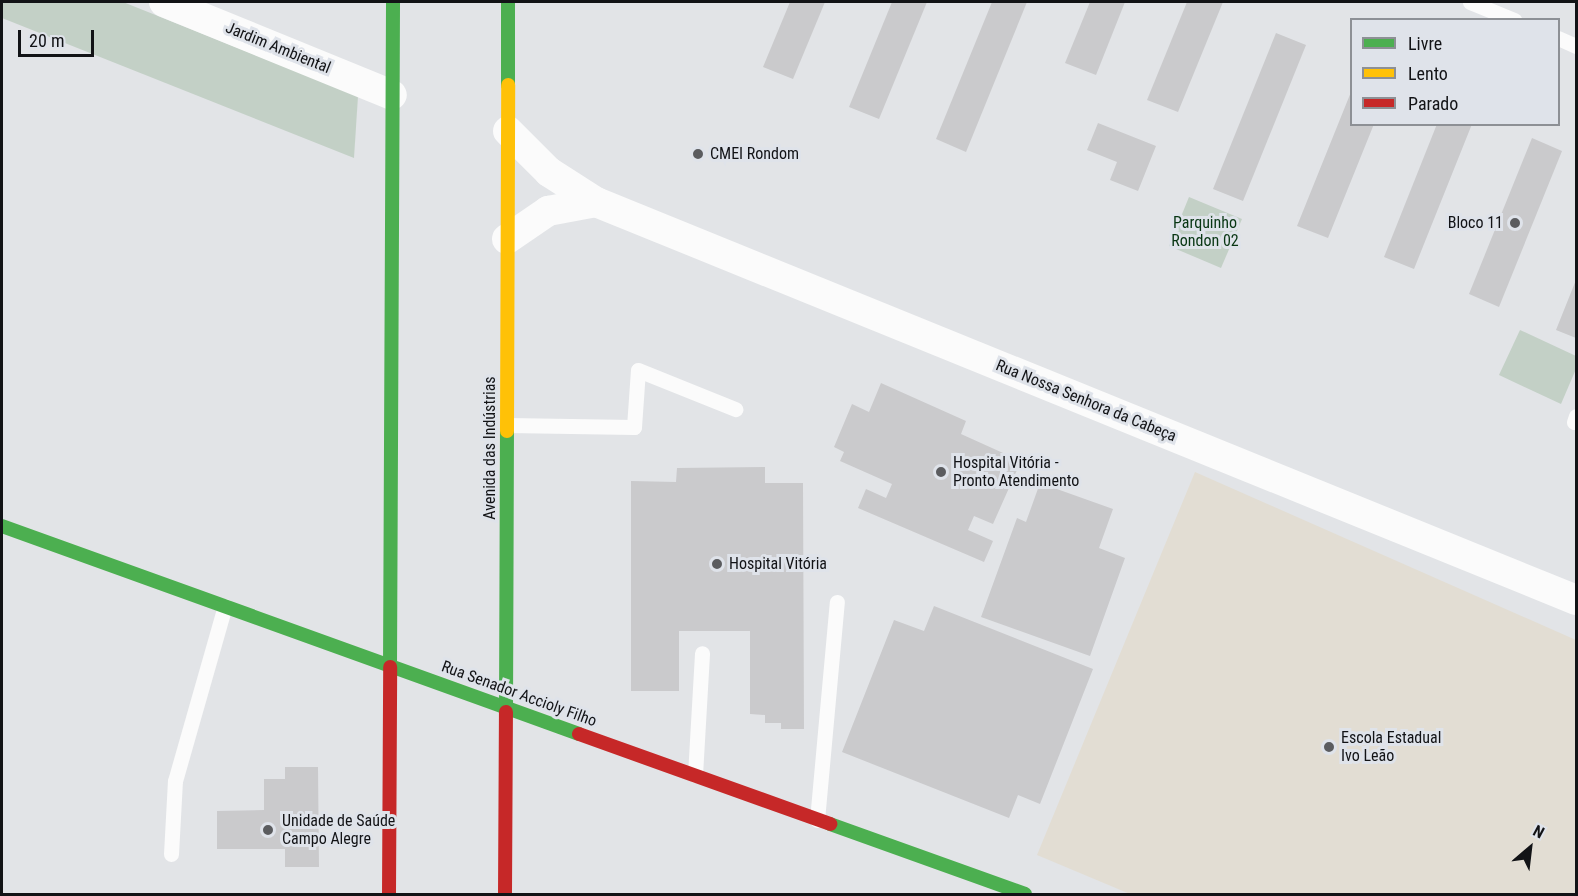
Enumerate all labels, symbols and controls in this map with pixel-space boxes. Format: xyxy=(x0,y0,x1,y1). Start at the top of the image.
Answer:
scale bar xyxy=(21,18,98,56)
street label: Jardim Ambiental xyxy=(223,18,333,78)
legend xyxy=(1350,18,1560,126)
text: 20 m xyxy=(29,30,64,51)
text: Livre xyxy=(1408,33,1442,54)
text: Lento xyxy=(1408,63,1448,84)
text: Parado xyxy=(1408,93,1458,114)
place label: CMEI Rondom xyxy=(710,144,799,164)
marker: CMEI Rondom xyxy=(691,147,705,161)
park label: Parquinho Rondon 02 xyxy=(1171,213,1239,251)
place label: Bloco 11 xyxy=(1448,213,1503,233)
marker: Bloco 11 xyxy=(1508,216,1522,230)
street label: Rua Nossa Senhora da Cabeça xyxy=(993,356,1179,446)
street label: Avenida das Indústrias xyxy=(480,376,500,520)
place label: Hospital Vitória - Pronto Atendimento xyxy=(953,453,1079,491)
marker: Hospital Vitória - Pronto Atendimento xyxy=(934,465,948,479)
place label: Hospital Vitória xyxy=(729,554,827,574)
marker: Hospital Vitória xyxy=(710,557,724,571)
street label: Rua Senador Accioly Filho xyxy=(439,657,599,731)
place label: Escola Estadual Ivo Leão xyxy=(1341,728,1441,766)
marker: Escola Estadual Ivo Leão xyxy=(1322,740,1336,754)
place label: Unidade de Saúde Campo Alegre xyxy=(282,811,395,849)
north arrow xyxy=(1500,818,1560,878)
marker: Unidade de Saúde Campo Alegre xyxy=(259,821,277,839)
text: N xyxy=(1530,821,1547,842)

